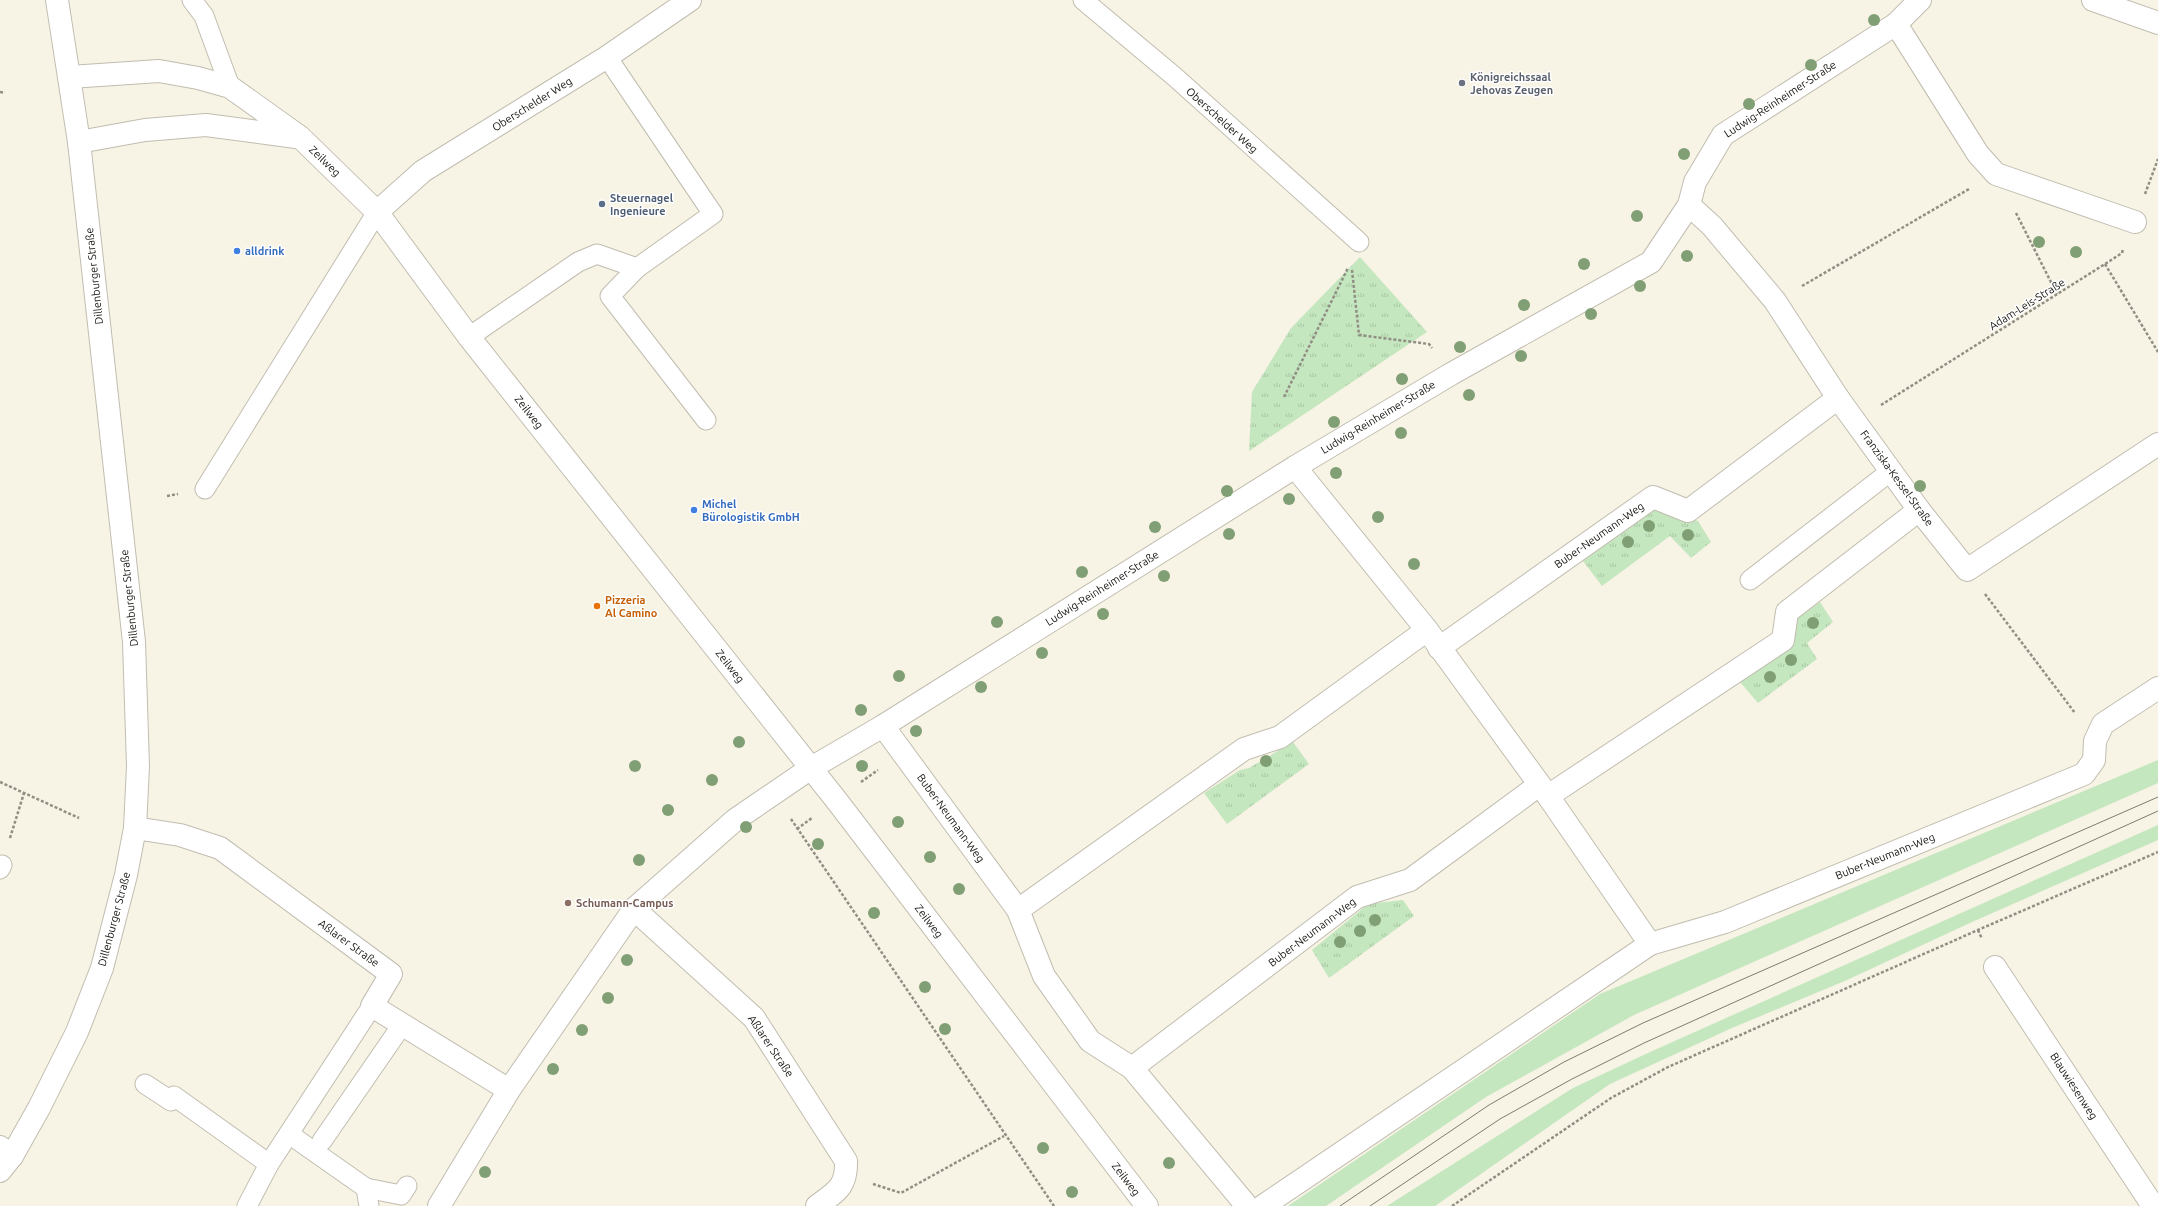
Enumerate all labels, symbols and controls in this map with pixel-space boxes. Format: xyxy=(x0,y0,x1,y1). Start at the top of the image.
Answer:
street label: Ludwig-Reinheimer-Straße xyxy=(1722,58,1838,140)
place label: Königreichssaal Jehovas Zeugen xyxy=(1470,71,1553,96)
street label: Oberschelder Weg xyxy=(490,75,574,133)
marker: Königreichssaal Jehovas Zeugen xyxy=(1457,78,1467,88)
street label: Oberschelder Weg xyxy=(1184,85,1260,155)
street label: Zeilweg xyxy=(307,143,343,179)
place label: Steuernagel Ingenieure xyxy=(610,192,674,217)
marker: Steuernagel Ingenieure xyxy=(597,199,607,209)
street label: Dillenburger Straße xyxy=(83,227,105,325)
place label: alldrink xyxy=(245,245,285,257)
marker: alldrink xyxy=(232,246,242,256)
street label: Adam-Leis-Straße xyxy=(1987,276,2067,332)
street label: Ludwig-Reinheimer-Straße xyxy=(1319,378,1437,456)
street label: Zeilweg xyxy=(512,393,546,431)
street label: Franziska-Kessel-Straße xyxy=(1858,428,1936,528)
place label: Michel Bürologistik GmbH xyxy=(702,498,800,523)
street label: Buber-Neumann-Weg xyxy=(1552,500,1646,570)
marker: Michel Bürologistik GmbH xyxy=(689,505,699,515)
street label: Ludwig-Reinheimer-Straße xyxy=(1043,548,1161,628)
street label: Dillenburger Straße xyxy=(118,549,140,647)
place label: Pizzeria Al Camino xyxy=(605,594,658,619)
marker: Pizzeria Al Camino xyxy=(592,601,602,611)
street label: Zeilweg xyxy=(713,647,747,685)
street label: Buber-Neumann-Weg xyxy=(915,771,987,865)
street label: Buber-Neumann-Weg xyxy=(1833,831,1937,881)
street label: Dillenburger Straße xyxy=(96,871,132,967)
street label: Buber-Neumann-Weg xyxy=(1266,895,1358,969)
place label: Schumann-Campus xyxy=(576,897,673,909)
marker: Schumann-Campus xyxy=(563,898,573,908)
street label: Zeilweg xyxy=(913,902,945,940)
street label: Aßlarer Straße xyxy=(316,917,382,969)
street label: Aßlarer Straße xyxy=(746,1013,796,1079)
street label: Blauwiesenweg xyxy=(2048,1050,2100,1122)
street label: Zeilweg xyxy=(1110,1160,1142,1198)

